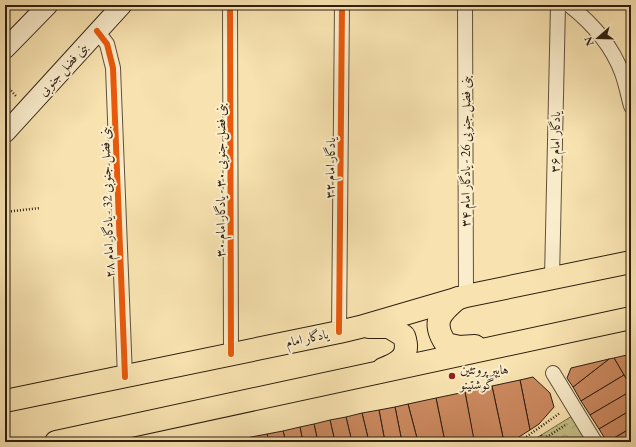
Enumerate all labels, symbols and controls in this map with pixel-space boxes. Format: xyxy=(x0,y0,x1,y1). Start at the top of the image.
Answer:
north arrow xyxy=(578,18,618,58)
text: N xyxy=(580,35,597,48)
street label: بنی فضل جنوبی xyxy=(34,38,92,100)
street label: بنی فضل جنوبی 26 - یادگار امام ۳۴ xyxy=(457,75,477,227)
street label: بنی فضل جنوبی ۳۰ - یادگار امام ۳۰ xyxy=(212,103,232,257)
street label: یادگار امام ۳۶ xyxy=(546,110,567,173)
street label: بنی فضل جنوبی 32 - یادگار امام ۲۸ xyxy=(96,126,121,278)
street label: یادگار امام ۳۲ xyxy=(321,136,342,199)
street label: یادگار امام xyxy=(284,325,332,354)
place label: هایپر پروتئین گوشتینو xyxy=(458,361,509,393)
marker: هایپر پروتئین گوشتینو xyxy=(447,371,457,381)

